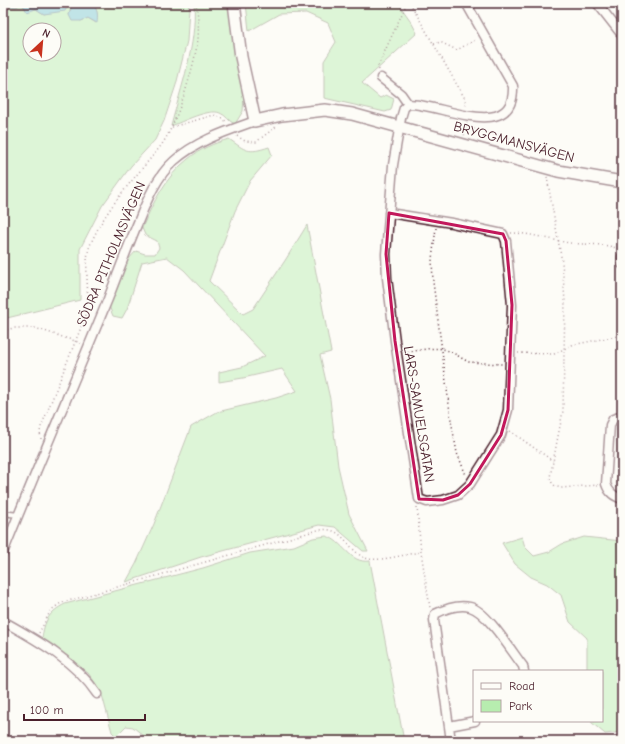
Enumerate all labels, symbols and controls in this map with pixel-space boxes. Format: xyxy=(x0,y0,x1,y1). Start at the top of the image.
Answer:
north arrow xyxy=(22,22,62,62)
text: N xyxy=(40,26,52,41)
street label: BRYGGMANSVÄGEN xyxy=(452,118,576,166)
street label: SÖDRA PITHOLMSVÄGEN xyxy=(73,179,149,329)
street label: LARS-SAMUELSGATAN xyxy=(400,345,438,483)
legend xyxy=(473,670,603,722)
text: Road xyxy=(509,679,535,693)
scale bar xyxy=(24,696,145,722)
text: Park xyxy=(509,699,532,713)
text: 100 m xyxy=(30,703,63,717)

